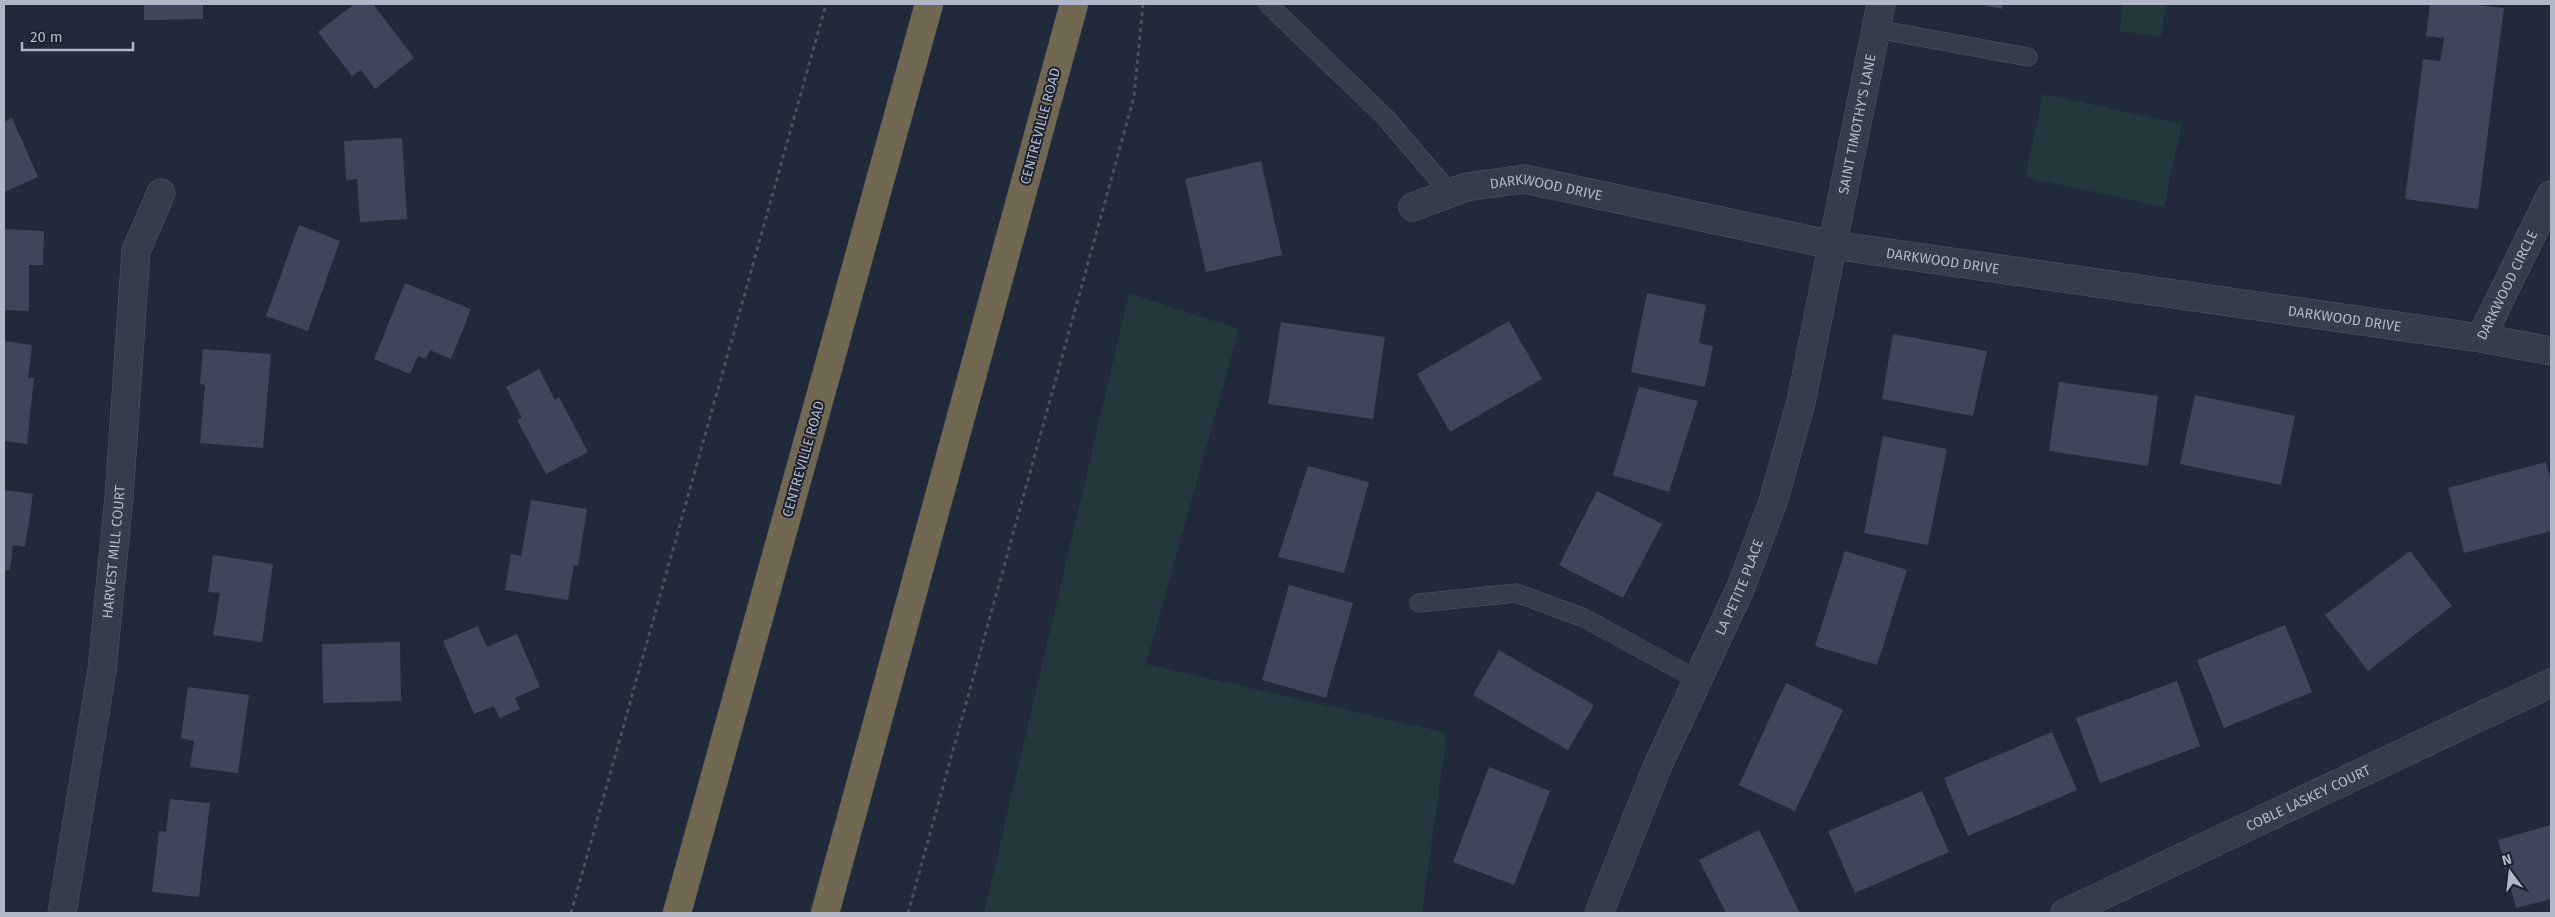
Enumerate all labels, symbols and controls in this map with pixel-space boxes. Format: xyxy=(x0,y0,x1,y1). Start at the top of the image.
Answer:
scale bar xyxy=(22,20,134,52)
text: 20 m xyxy=(30,28,63,46)
street label: SAINT TIMOTHY'S LANE xyxy=(1835,52,1880,196)
street label: CENTREVILLE ROAD xyxy=(1017,66,1064,186)
street label: DARKWOOD DRIVE xyxy=(1489,171,1604,205)
street label: DARKWOOD CIRCLE xyxy=(2473,228,2541,343)
street label: DARKWOOD DRIVE xyxy=(1885,245,2000,278)
street label: DARKWOOD DRIVE xyxy=(2287,302,2402,335)
street label: CENTREVILLE ROAD xyxy=(779,399,828,519)
street label: HARVEST MILL COURT xyxy=(99,484,129,619)
street label: LA PETITE PLACE xyxy=(1712,537,1767,638)
street label: COBLE LASKEY COURT xyxy=(2243,761,2374,835)
north arrow xyxy=(2485,847,2535,897)
text: N xyxy=(2500,851,2513,869)

